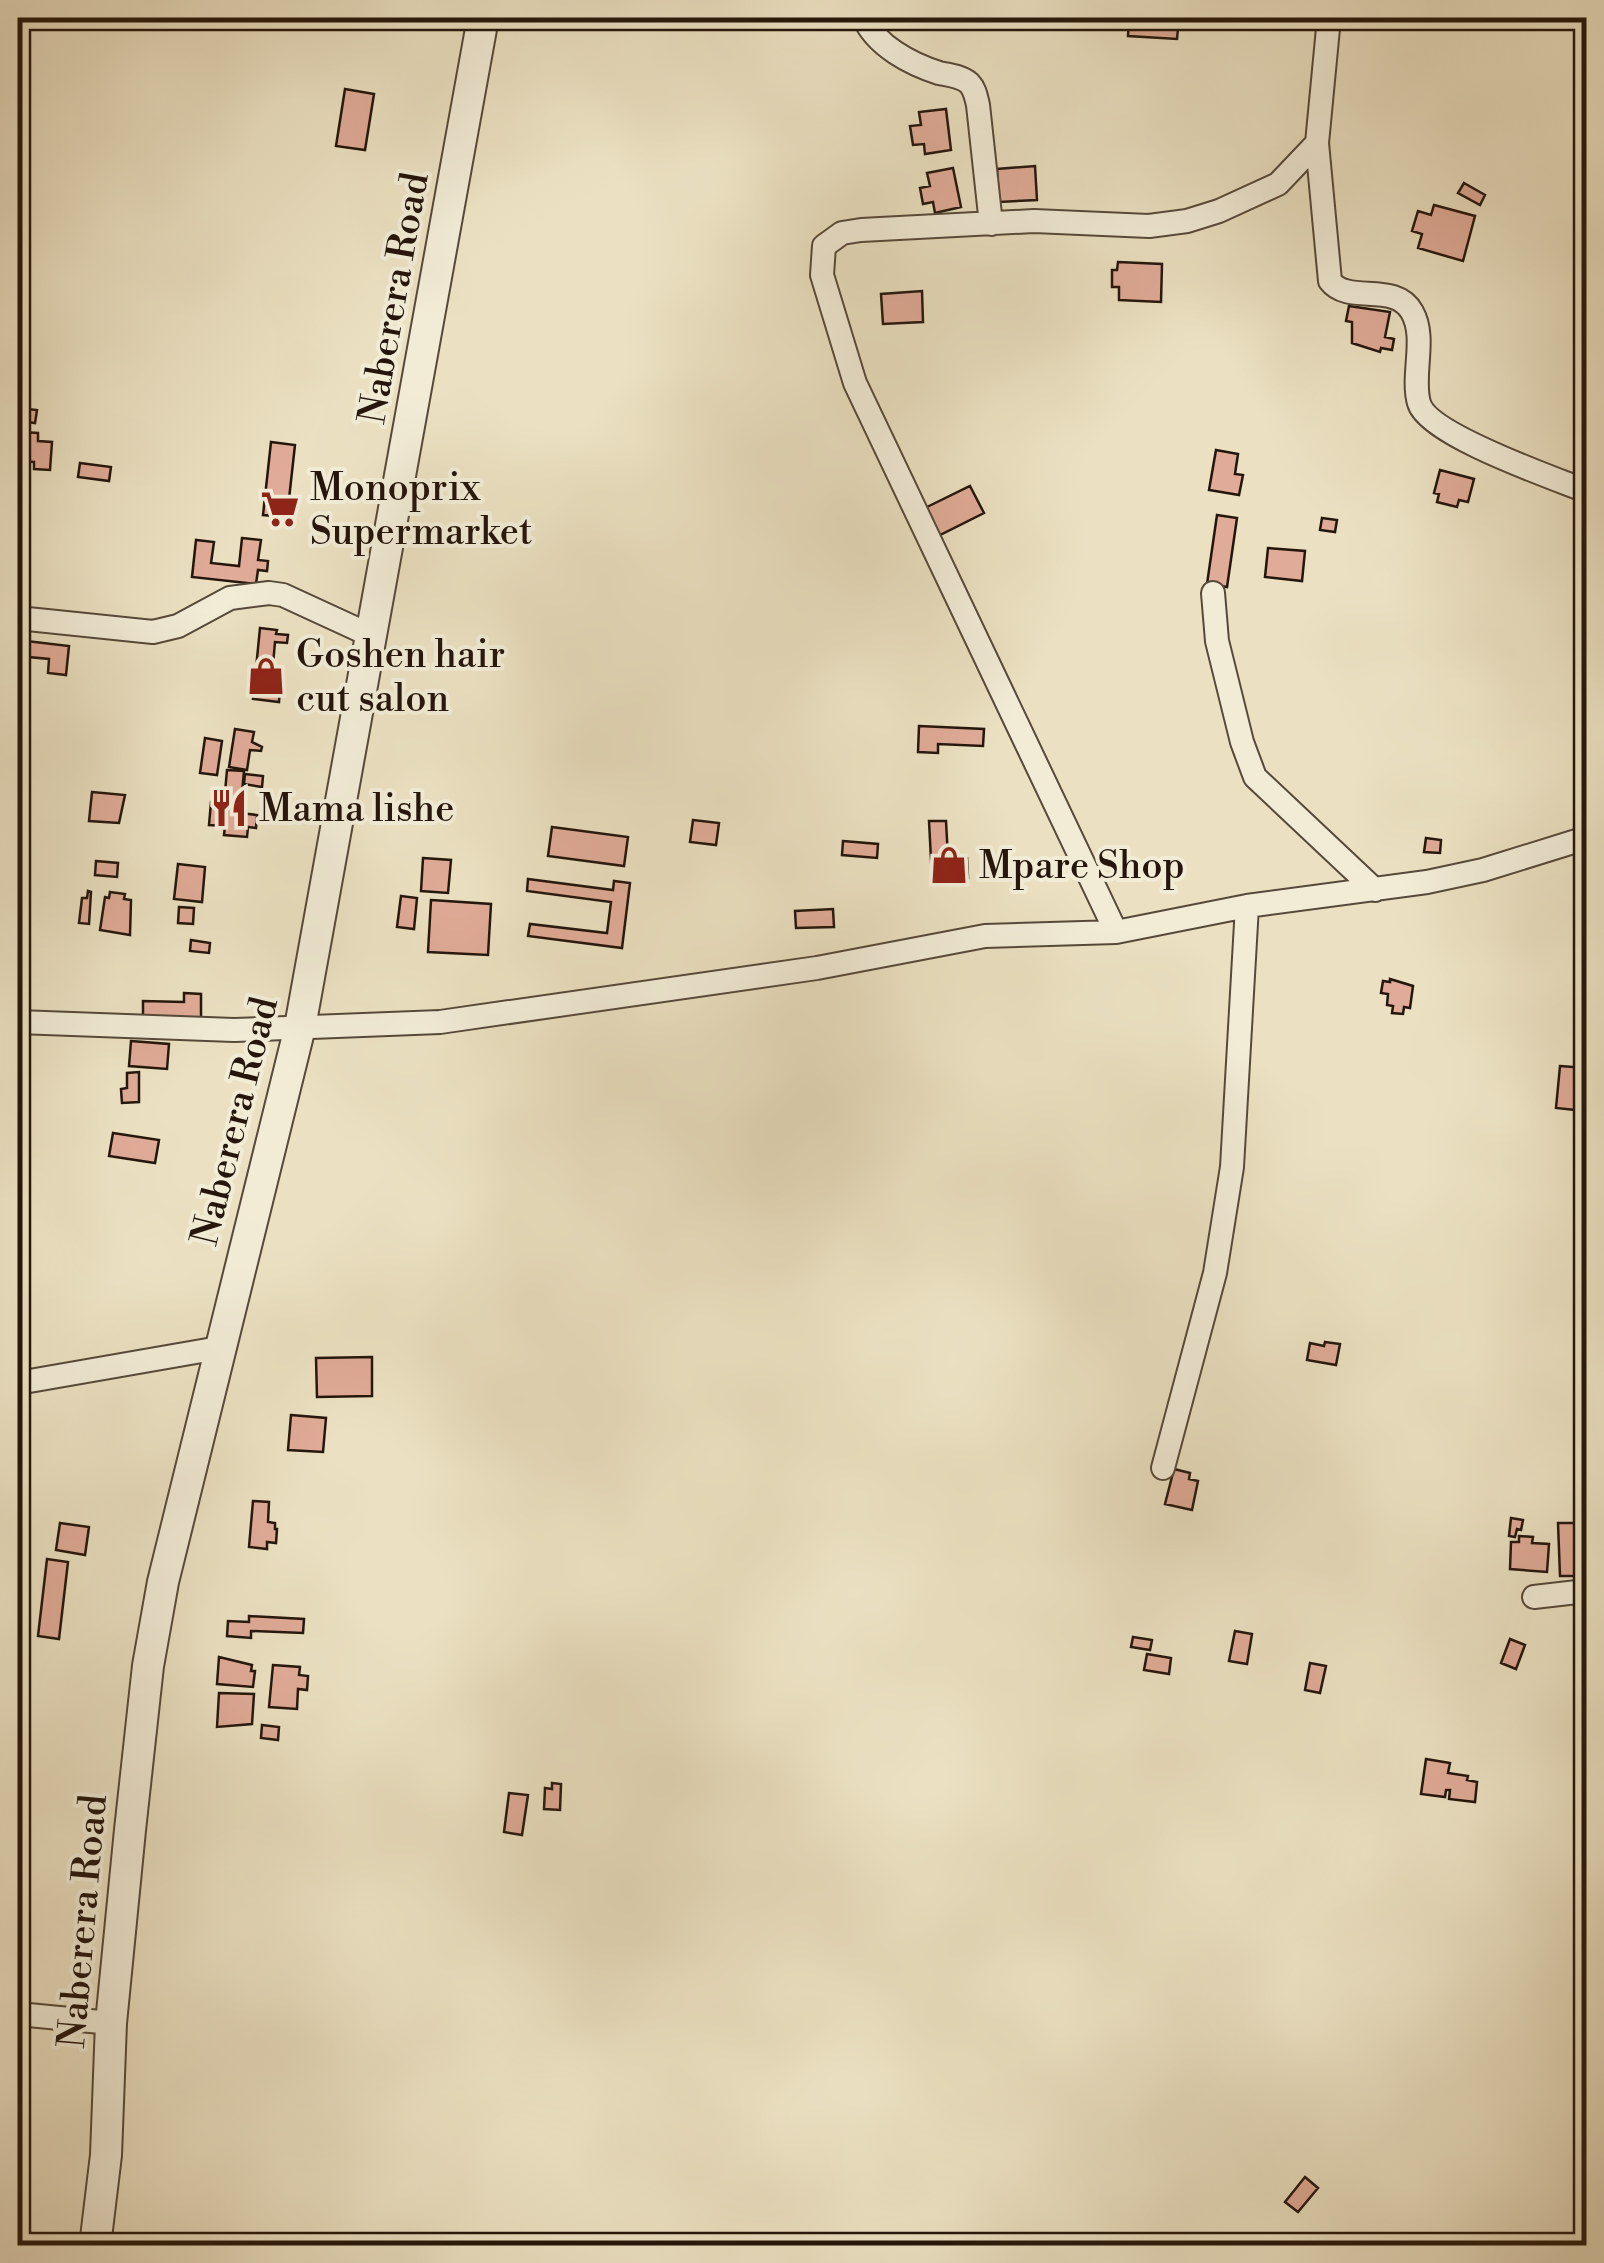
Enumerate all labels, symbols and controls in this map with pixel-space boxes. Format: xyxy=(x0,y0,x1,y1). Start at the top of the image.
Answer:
street label: Naberera Road xyxy=(349,168,440,428)
place label: Monoprix Supermarket xyxy=(310,465,532,556)
supermarket icon: Monoprix Supermarket xyxy=(259,488,301,530)
place label: Goshen hair cut salon xyxy=(296,632,505,723)
shop icon: Goshen hair cut salon xyxy=(245,655,287,697)
place label: Mama lishe xyxy=(259,786,454,833)
restaurant icon: Mama lishe xyxy=(208,787,250,829)
place label: Mpare Shop xyxy=(979,843,1185,890)
shop icon: Mpare Shop xyxy=(928,844,970,886)
street label: Naberera Road xyxy=(182,992,289,1251)
street label: Naberera Road xyxy=(49,1792,118,2050)

